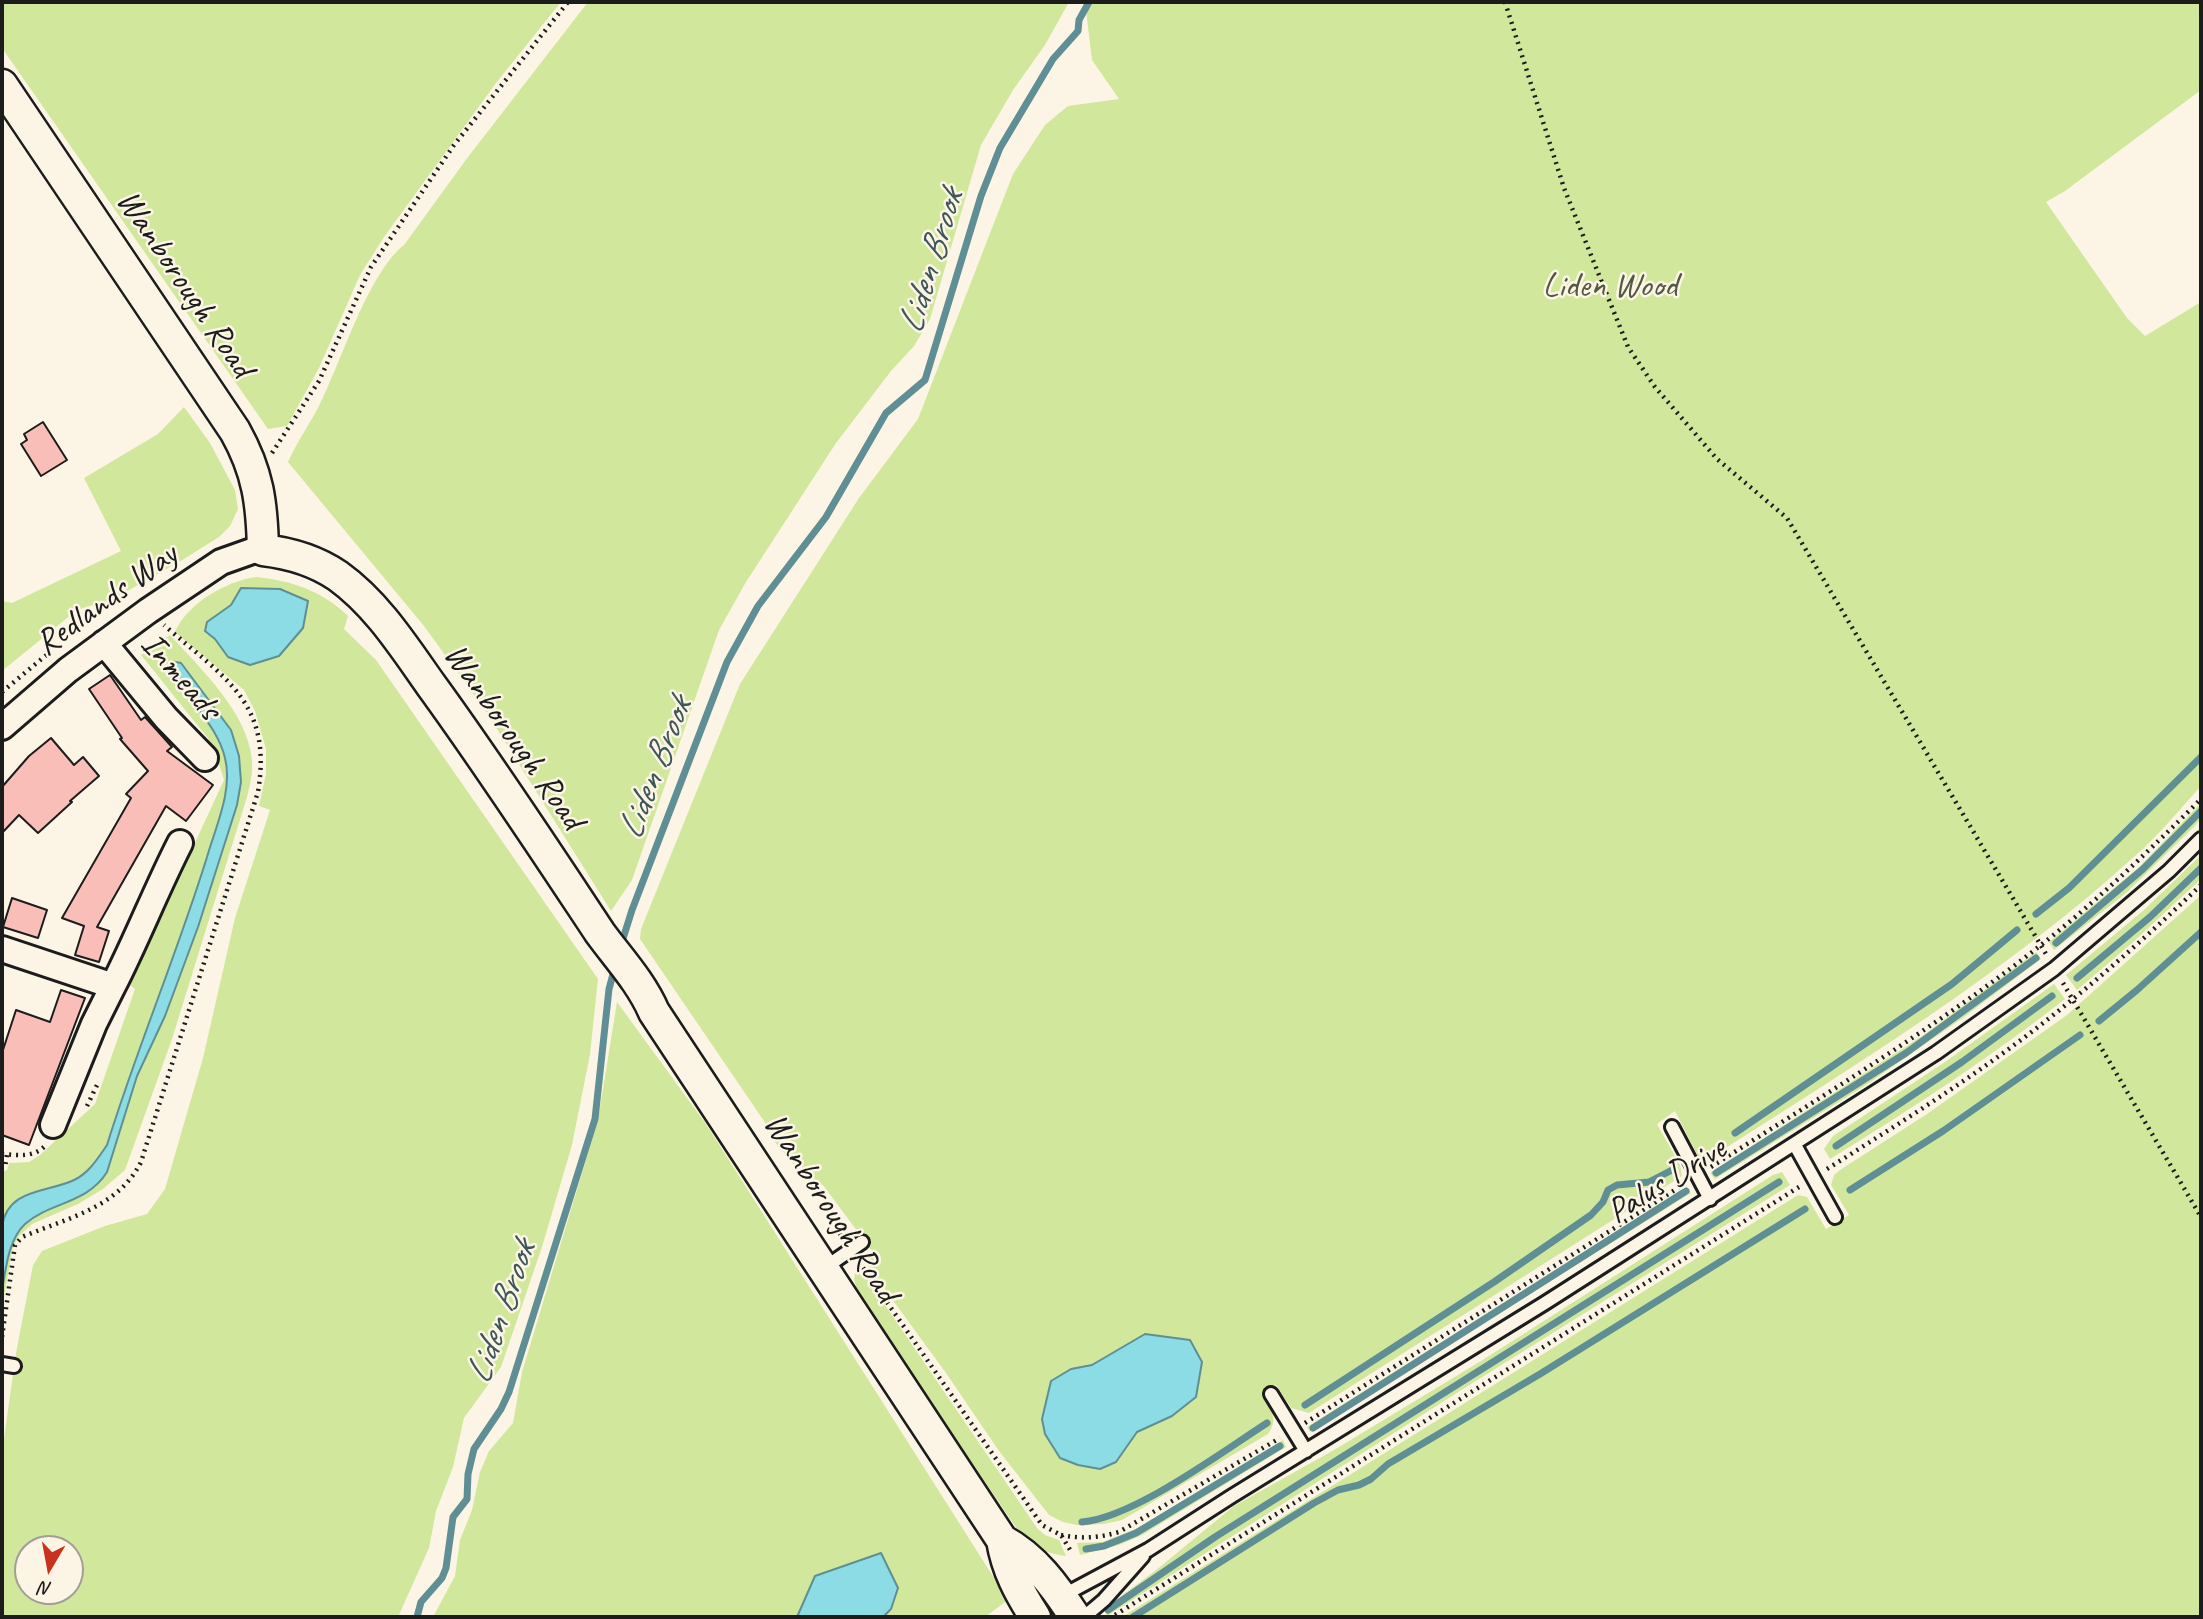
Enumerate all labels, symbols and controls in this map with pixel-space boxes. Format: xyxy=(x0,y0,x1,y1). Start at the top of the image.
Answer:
street label: Wanborough Road xyxy=(106,182,262,386)
water label: Liden Brook xyxy=(889,185,975,339)
park label: Liden Wood xyxy=(1543,266,1677,308)
street label: Redlands Way xyxy=(28,534,186,666)
street label: Inmeads xyxy=(131,625,229,729)
street label: Wanborough Road xyxy=(434,636,592,838)
water label: Liden Brook xyxy=(609,692,703,846)
street label: Wanborough Road xyxy=(753,1106,907,1310)
street label: Palus Drive xyxy=(1600,1128,1734,1234)
water label: Liden Brook xyxy=(457,1236,547,1390)
north arrow xyxy=(14,1535,84,1605)
text: N xyxy=(38,1576,54,1602)

